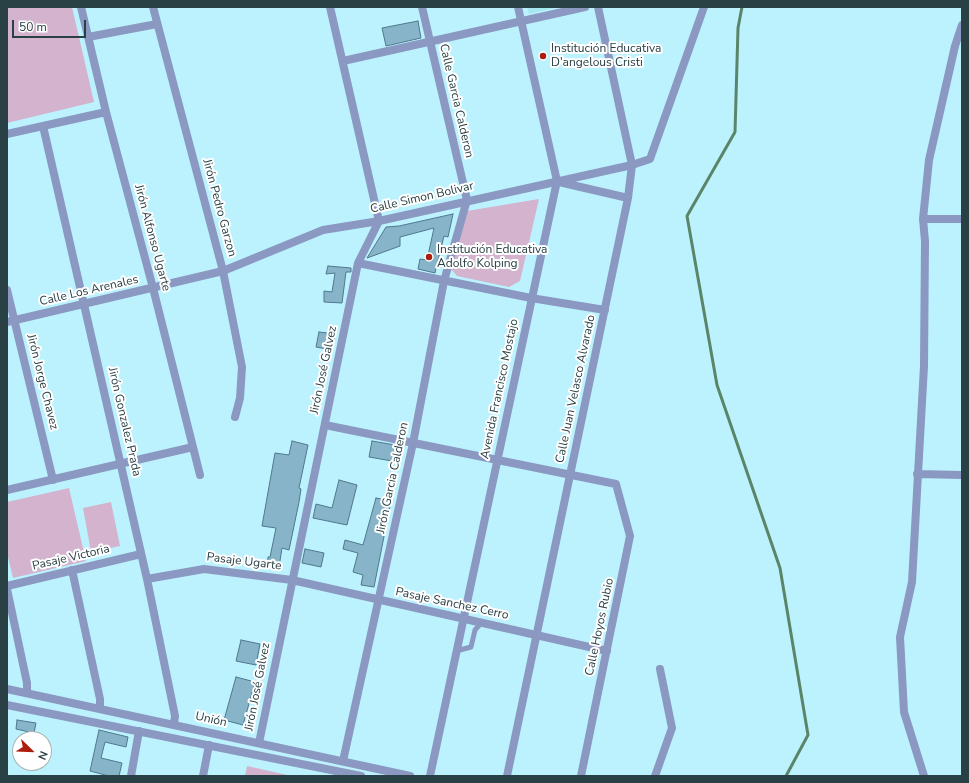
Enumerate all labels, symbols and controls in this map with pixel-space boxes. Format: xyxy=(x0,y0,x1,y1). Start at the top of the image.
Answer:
scale bar xyxy=(14,12,88,38)
text: 50 m xyxy=(19,19,47,35)
place label: Institución Educativa D'angelous Cristi xyxy=(551,42,661,70)
street label: Calle Garcia Calderon xyxy=(436,43,476,159)
marker: Institución Educativa D'angelous Cristi xyxy=(538,51,548,61)
street label: Jirón Pedro Garzon xyxy=(199,158,239,258)
street label: Calle Simon Bolivar xyxy=(369,179,475,217)
street label: Jirón Alfonso Ugarte xyxy=(131,183,173,293)
place label: Institución Educativa Adolfo Kolping xyxy=(437,243,547,271)
marker: Institución Educativa Adolfo Kolping xyxy=(424,252,434,262)
street label: Calle Los Arenales xyxy=(38,273,140,309)
street label: Calle Juan Velasco Alvarado xyxy=(553,314,599,464)
street label: Avenida Francisco Mostajo xyxy=(478,318,522,460)
street label: Jirón José Galvez xyxy=(308,325,340,415)
street label: Jirón Jorge Chavez xyxy=(23,333,61,431)
street label: Jirón Gonzalez Prada xyxy=(104,366,144,478)
street label: Jirón Garcia Calderon xyxy=(374,421,412,535)
street label: Pasaje Victoria xyxy=(31,542,111,574)
street label: Pasaje Ugarte xyxy=(206,550,282,574)
street label: Calle Hoyos Rubio xyxy=(583,577,617,677)
street label: Pasaje Sanchez Cerro xyxy=(394,585,510,623)
street label: Jirón José Galvez xyxy=(242,642,274,732)
street label: Unión xyxy=(194,709,228,731)
north arrow xyxy=(12,731,52,771)
text: N xyxy=(34,749,51,762)

